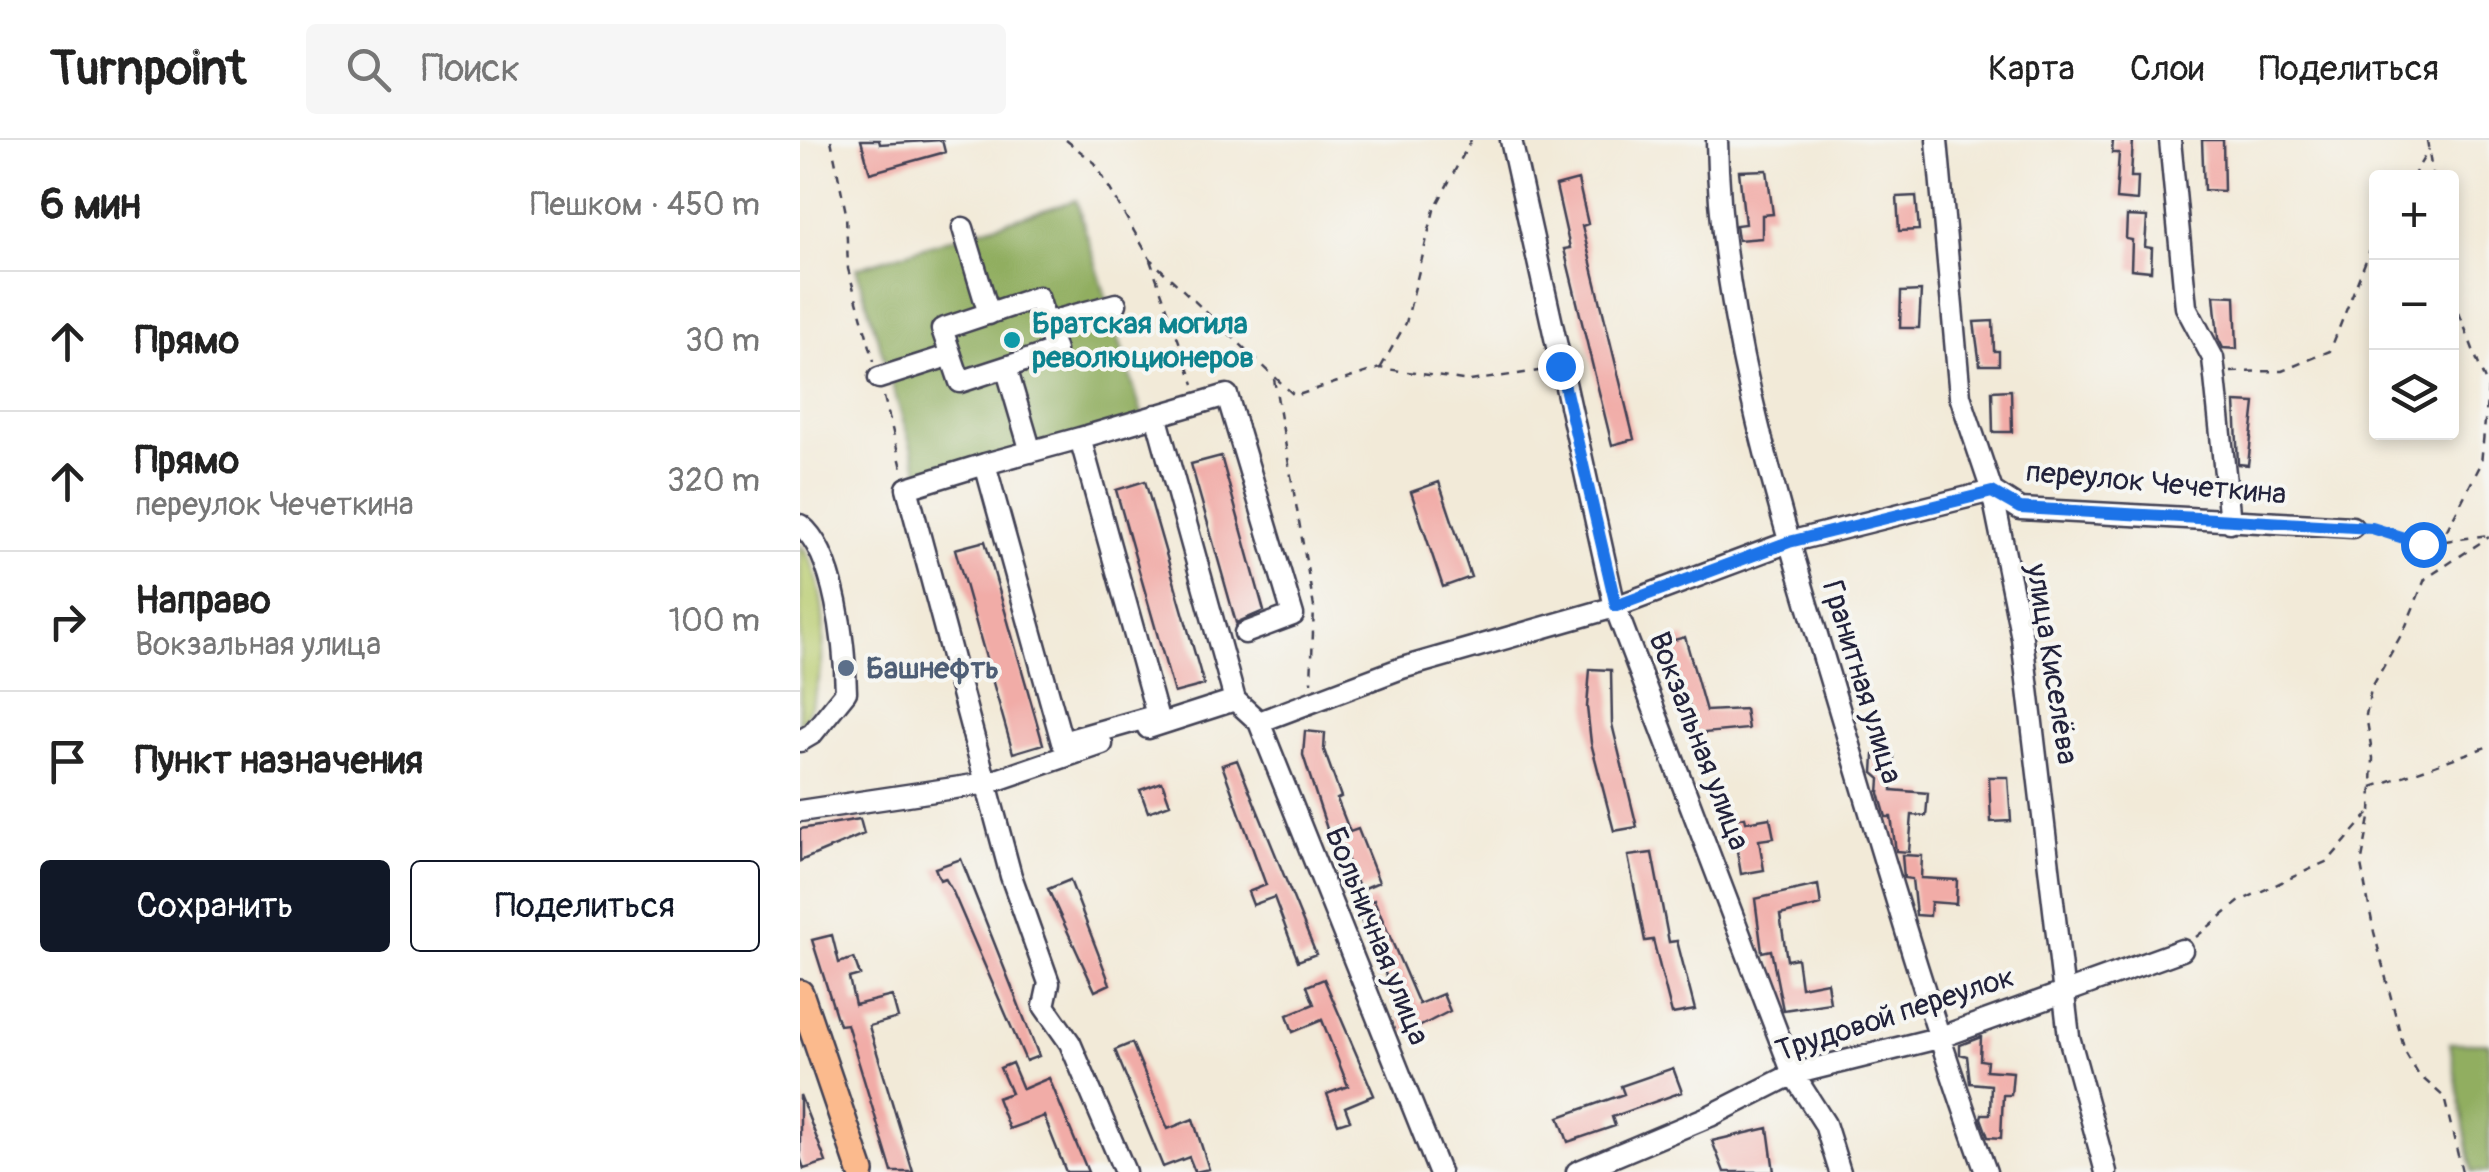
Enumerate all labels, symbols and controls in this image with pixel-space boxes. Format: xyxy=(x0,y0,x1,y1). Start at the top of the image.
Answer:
search box xyxy=(306,24,1006,114)
text: Turnpoint xyxy=(50,39,246,99)
icon: search xyxy=(341,42,396,97)
text: Поиск xyxy=(421,45,520,93)
text: Карта xyxy=(1988,47,2075,91)
text: Слои xyxy=(2130,47,2204,91)
text: Поделиться xyxy=(2259,47,2439,91)
map controls xyxy=(2369,170,2459,440)
button: + xyxy=(2369,170,2459,260)
text: 6 мин xyxy=(40,179,141,231)
text: Пешком · 450 m xyxy=(530,185,760,225)
button: − xyxy=(2369,260,2459,350)
place label: Братская могила революционеров xyxy=(1032,305,1254,376)
icon: ahead xyxy=(40,314,95,369)
text: Прямо xyxy=(135,317,239,365)
text: 30 m xyxy=(685,321,760,361)
marker: Братская могила революционеров xyxy=(1001,329,1023,351)
route end xyxy=(1538,344,1584,390)
button: layers xyxy=(2369,350,2459,440)
text: Прямо xyxy=(135,437,239,485)
street label: переулок Чечеткина xyxy=(2024,453,2288,513)
icon: ahead xyxy=(40,454,95,509)
text: 320 m xyxy=(667,461,760,501)
text: переулок Чечеткина xyxy=(135,485,414,525)
route start xyxy=(2401,522,2447,568)
street label: улица Киселёва xyxy=(2018,560,2086,767)
street label: Гранитная улица xyxy=(1814,576,1910,788)
text: Направо xyxy=(135,577,271,625)
icon: right xyxy=(40,594,95,649)
text: 100 m xyxy=(668,601,760,641)
text: Вокзальная улица xyxy=(135,625,381,665)
street label: Вокзальная улица xyxy=(1640,627,1758,855)
place label: Башнефть xyxy=(866,650,999,687)
marker: Башнефть xyxy=(835,657,857,679)
icon: arrive xyxy=(40,734,95,789)
text: Пункт назначения xyxy=(135,737,423,785)
street label: Больничная улица xyxy=(1317,822,1437,1050)
button: Сохранить xyxy=(40,860,390,952)
button: Поделиться xyxy=(410,860,760,952)
street label: Трудовой переулок xyxy=(1771,958,2019,1070)

